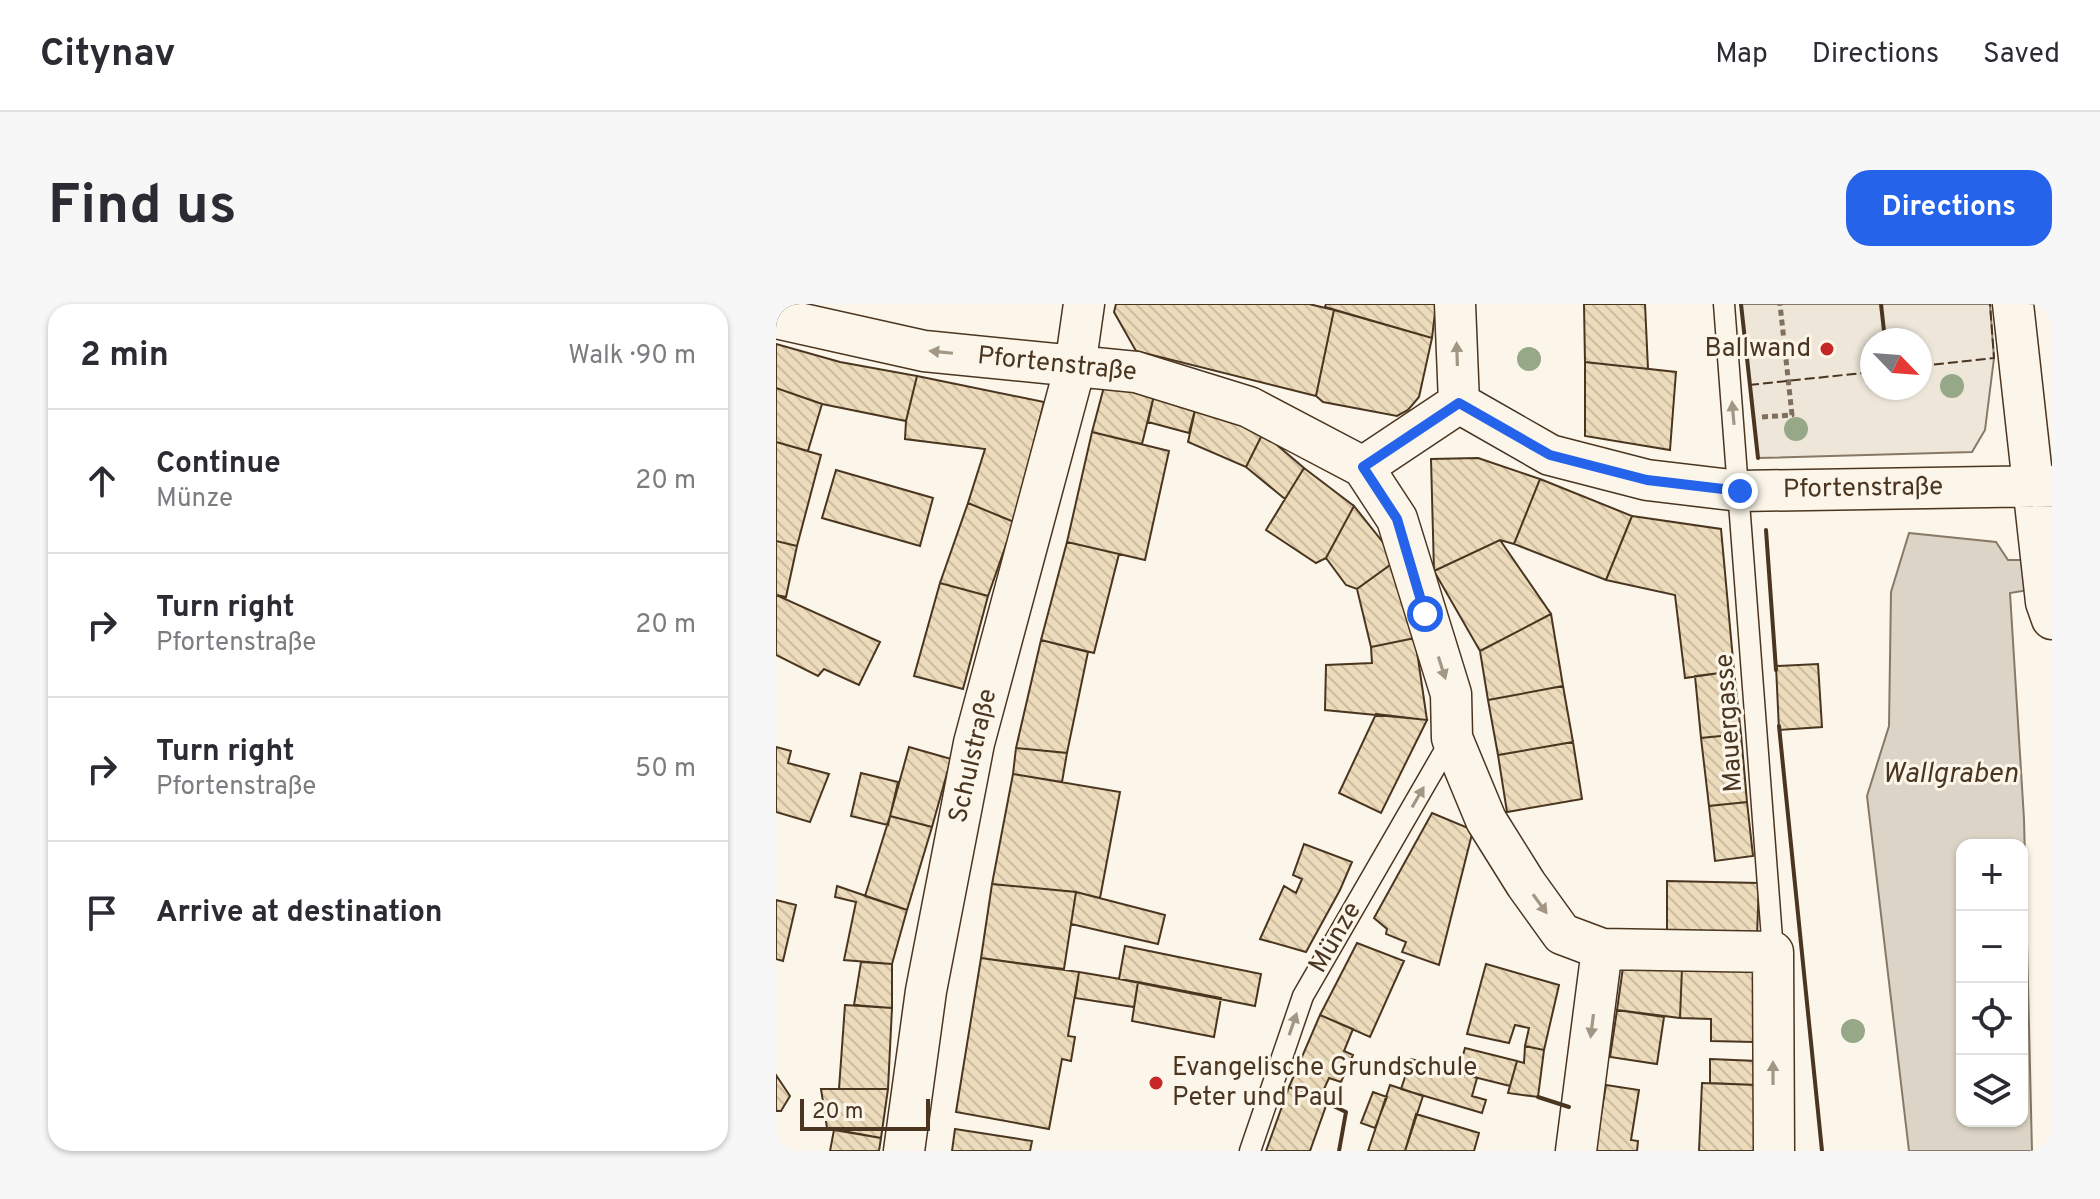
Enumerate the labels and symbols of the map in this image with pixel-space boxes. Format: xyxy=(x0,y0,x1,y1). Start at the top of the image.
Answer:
north arrow xyxy=(1860,328,1932,400)
place label: Ballwand xyxy=(1704,333,1811,366)
street label: Pfortenstraße xyxy=(976,340,1138,390)
marker: Ballwand xyxy=(1818,340,1836,358)
one-way arrow xyxy=(1451,341,1464,366)
one-way arrow xyxy=(928,346,953,359)
one-way arrow xyxy=(1726,400,1739,425)
street label: Pfortenstraße xyxy=(1783,471,1943,507)
route end xyxy=(1722,473,1758,509)
route start xyxy=(1407,596,1443,632)
street label: Mauergasse xyxy=(1709,653,1751,793)
one-way arrow xyxy=(1437,657,1449,681)
street label: Schulstraße xyxy=(943,686,1005,826)
water label: Wallgraben xyxy=(1882,757,2018,793)
one-way arrow xyxy=(1411,786,1425,808)
one-way arrow xyxy=(1532,894,1548,914)
street label: Münze xyxy=(1302,896,1370,980)
one-way arrow xyxy=(1288,1012,1300,1036)
one-way arrow xyxy=(1585,1014,1598,1039)
place label: Evangelische Grundschule Peter und Paul xyxy=(1172,1052,1477,1115)
one-way arrow xyxy=(1767,1060,1780,1085)
marker: Evangelische Grundschule Peter und Paul xyxy=(1147,1074,1165,1092)
scale bar xyxy=(800,1095,930,1131)

